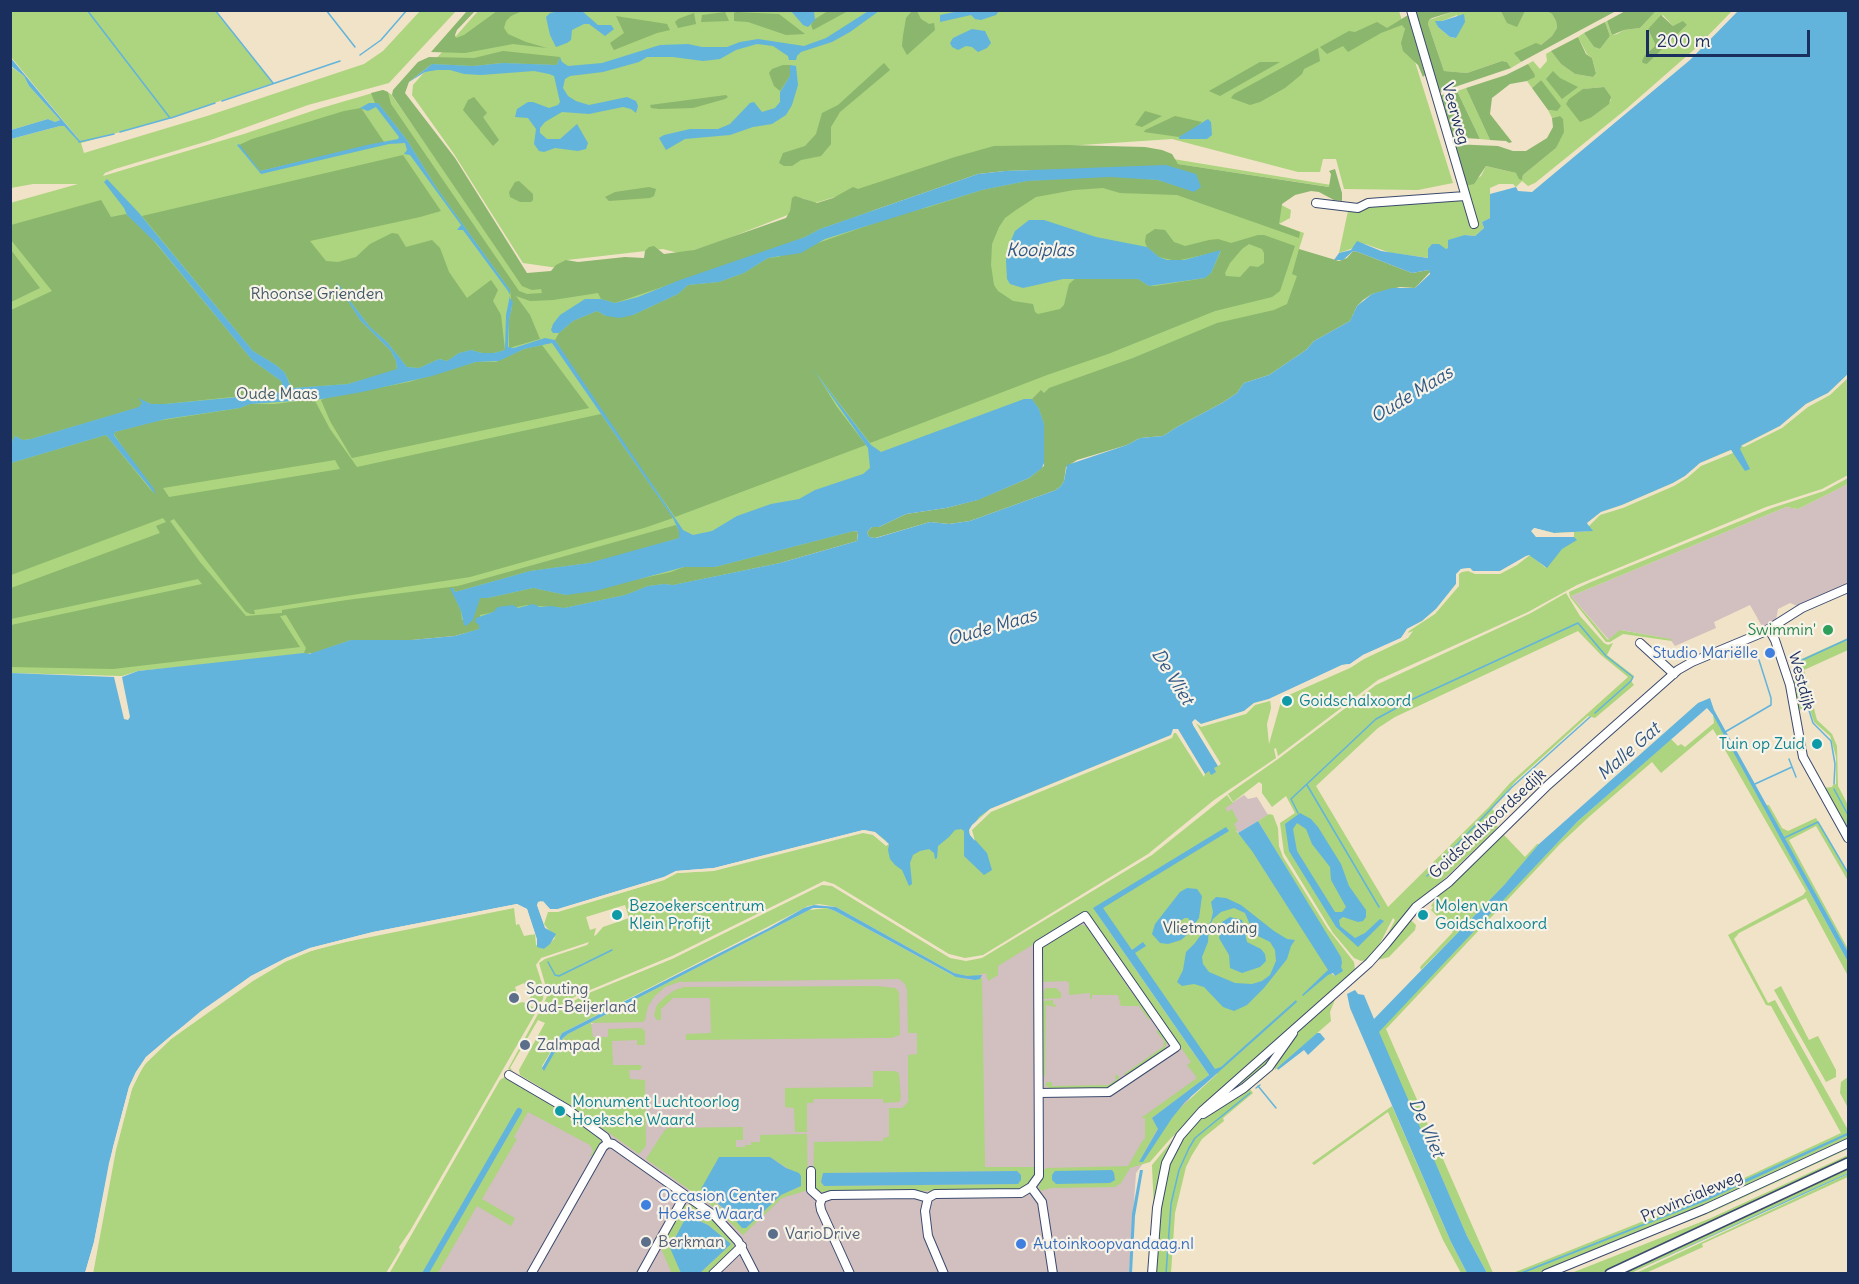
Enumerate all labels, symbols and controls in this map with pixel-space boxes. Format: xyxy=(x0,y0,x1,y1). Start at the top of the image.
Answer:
scale bar xyxy=(1649,18,1812,56)
text: 200 m xyxy=(1657,29,1711,52)
street label: Veerweg xyxy=(1437,81,1473,147)
water label: Kooiplas xyxy=(1006,240,1074,262)
park label: Rhoonse Grienden xyxy=(250,284,384,304)
water label: Oude Maas xyxy=(1367,362,1457,428)
park label: Oude Maas xyxy=(236,384,318,404)
water label: Oude Maas xyxy=(945,605,1039,651)
place label: Swimmin' xyxy=(1747,620,1816,640)
marker: Swimmin' xyxy=(1821,623,1835,637)
place label: Studio Mariëlle xyxy=(1652,643,1758,663)
water label: De Vliet xyxy=(1146,645,1198,709)
marker: Studio Mariëlle xyxy=(1763,646,1777,660)
street label: Westdijk xyxy=(1784,650,1818,712)
place label: Goidschalxoord xyxy=(1299,691,1411,711)
marker: Goidschalxoord xyxy=(1280,694,1294,708)
water label: Malle Gat xyxy=(1593,719,1665,785)
place label: Tuin op Zuid xyxy=(1719,734,1805,754)
marker: Tuin op Zuid xyxy=(1810,737,1824,751)
street label: Goidschalxoordsedijk xyxy=(1426,765,1550,883)
place label: Bezoekerscentrum Klein Profijt xyxy=(629,896,765,934)
place label: Molen van Goidschalxoord xyxy=(1435,896,1547,934)
marker: Bezoekerscentrum Klein Profijt xyxy=(610,908,624,922)
marker: Molen van Goidschalxoord xyxy=(1416,908,1430,922)
park label: Vlietmonding xyxy=(1163,918,1257,938)
place label: Scouting Oud-Beijerland xyxy=(526,979,636,1017)
marker: Scouting Oud-Beijerland xyxy=(507,991,521,1005)
place label: Zalmpad xyxy=(537,1035,600,1055)
marker: Zalmpad xyxy=(518,1038,532,1052)
place label: Monument Luchtoorlog Hoeksche Waard xyxy=(572,1092,740,1130)
water label: De Vliet xyxy=(1404,1095,1448,1161)
marker: Monument Luchtoorlog Hoeksche Waard xyxy=(553,1104,567,1118)
street label: Provincialeweg xyxy=(1638,1167,1746,1227)
place label: Occasion Center Hoekse Waard xyxy=(658,1186,777,1224)
marker: Occasion Center Hoekse Waard xyxy=(639,1198,653,1212)
place label: VarioDrive xyxy=(785,1224,860,1244)
marker: VarioDrive xyxy=(766,1227,780,1241)
place label: Berkman xyxy=(658,1232,724,1252)
place label: Autoinkoopvandaag.nl xyxy=(1033,1234,1194,1254)
marker: Berkman xyxy=(639,1235,653,1249)
marker: Autoinkoopvandaag.nl xyxy=(1014,1237,1028,1251)

